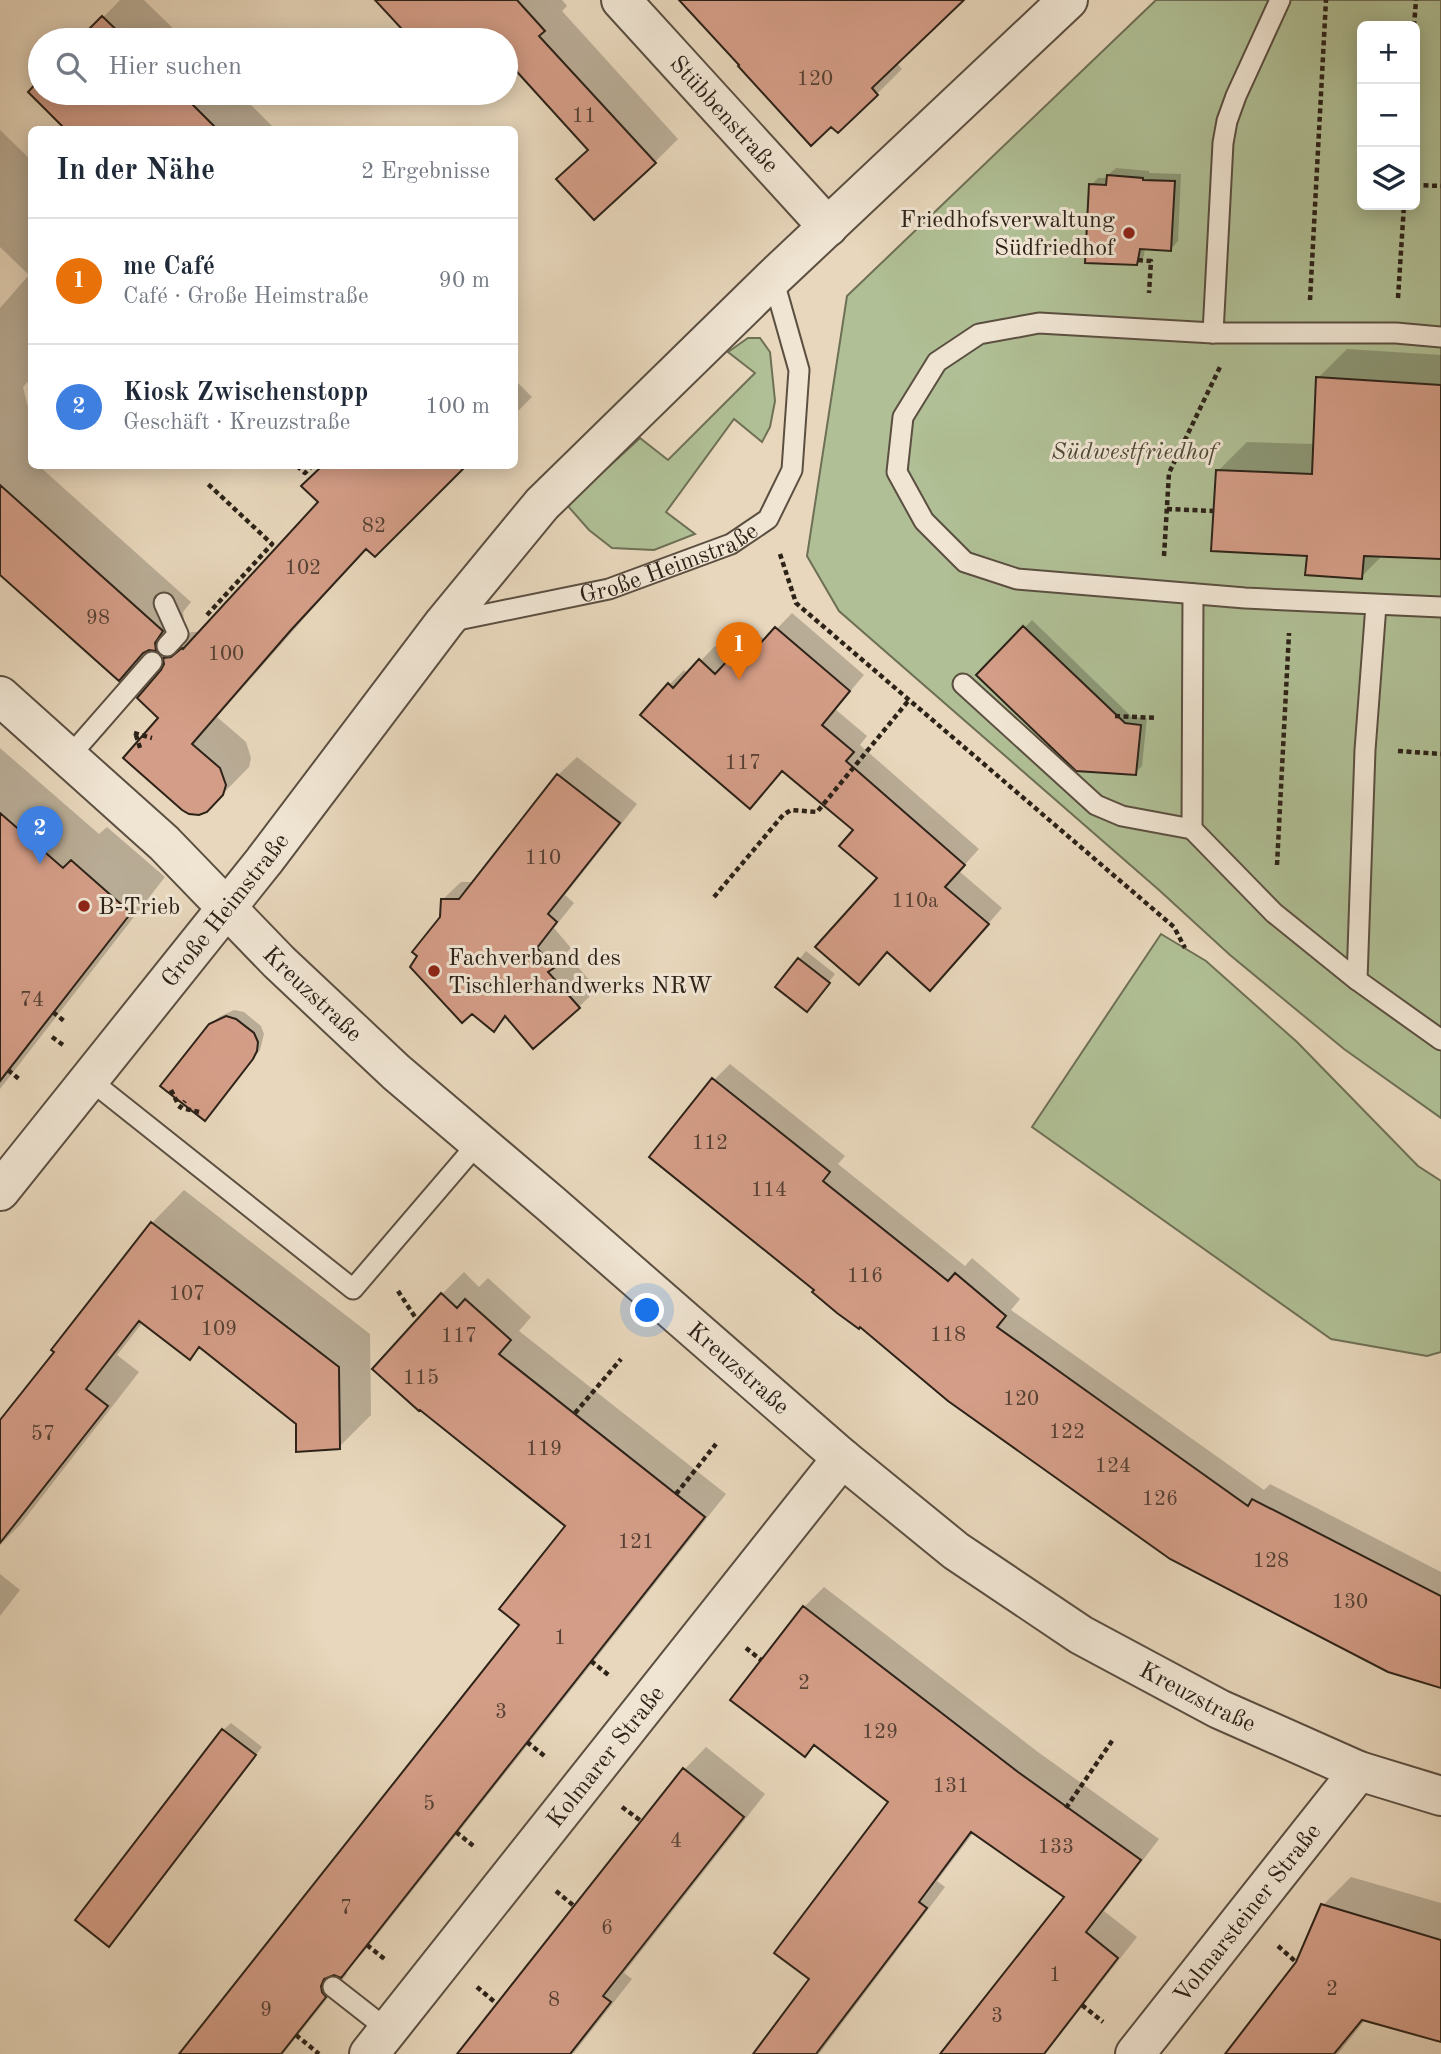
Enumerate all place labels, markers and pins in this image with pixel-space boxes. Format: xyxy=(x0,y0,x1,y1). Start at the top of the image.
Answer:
place label: Friedhofsverwaltung Südfriedhof xyxy=(900,209,1116,261)
marker: Friedhofsverwaltung Südfriedhof xyxy=(1121,225,1137,241)
pin: 1 xyxy=(716,622,762,680)
pin: 2 xyxy=(17,806,63,864)
place label: B-Trieb xyxy=(98,896,180,920)
marker: B-Trieb xyxy=(76,898,92,914)
place label: Fachverband des Tischlerhandwerks NRW xyxy=(448,947,713,999)
marker: Fachverband des Tischlerhandwerks NRW xyxy=(426,963,442,979)

